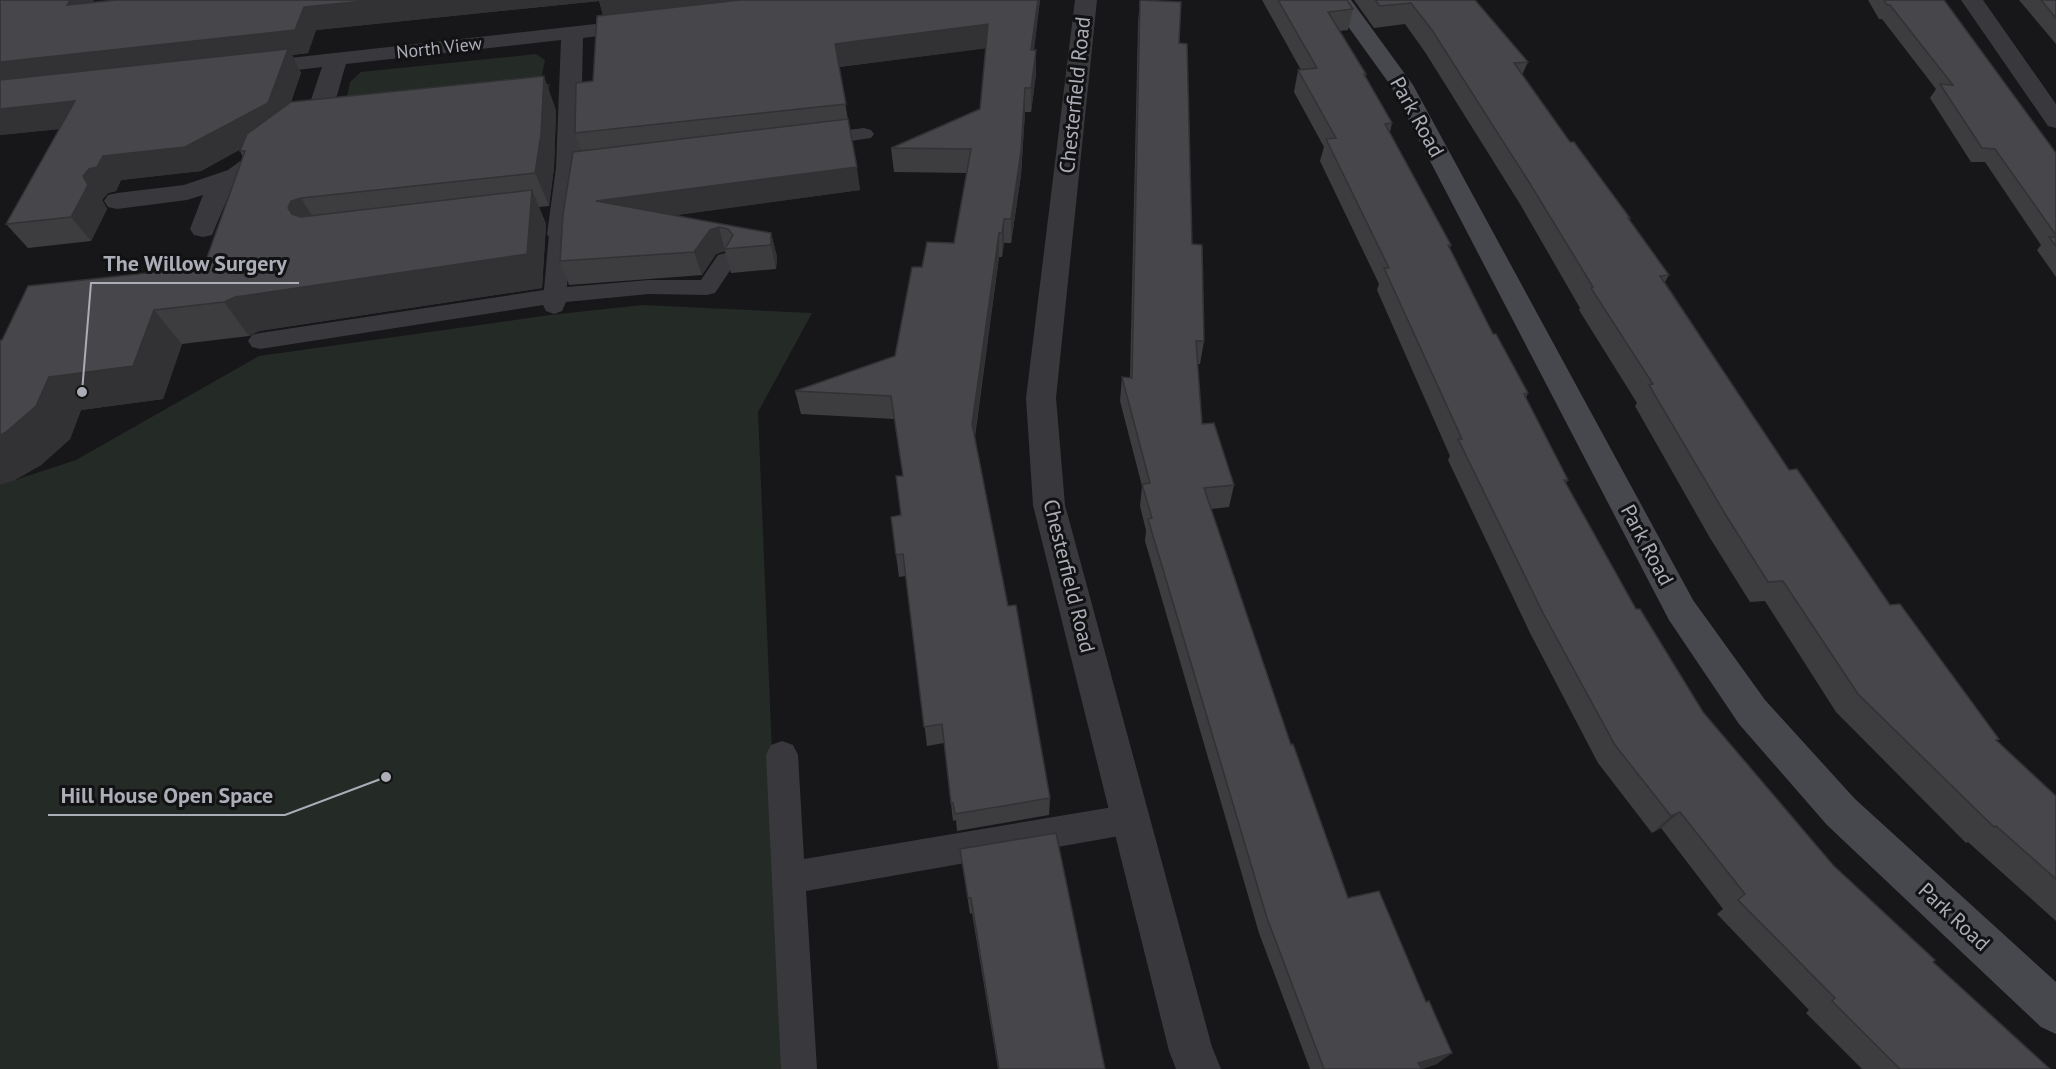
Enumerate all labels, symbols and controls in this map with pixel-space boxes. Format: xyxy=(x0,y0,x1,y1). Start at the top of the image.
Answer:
street label: Chesterfield Road xyxy=(1053,15,1096,175)
street label: North View xyxy=(395,31,484,63)
street label: Park Road xyxy=(1384,72,1451,162)
callout: The Willow Surgery xyxy=(91,243,299,283)
text: The Willow Surgery xyxy=(103,249,287,277)
street label: Chesterfield Road xyxy=(1037,496,1102,655)
street label: Park Road xyxy=(1615,500,1680,590)
callout: Hill House Open Space xyxy=(48,775,285,815)
text: Hill House Open Space xyxy=(61,781,273,809)
street label: Park Road xyxy=(1913,877,1996,957)

